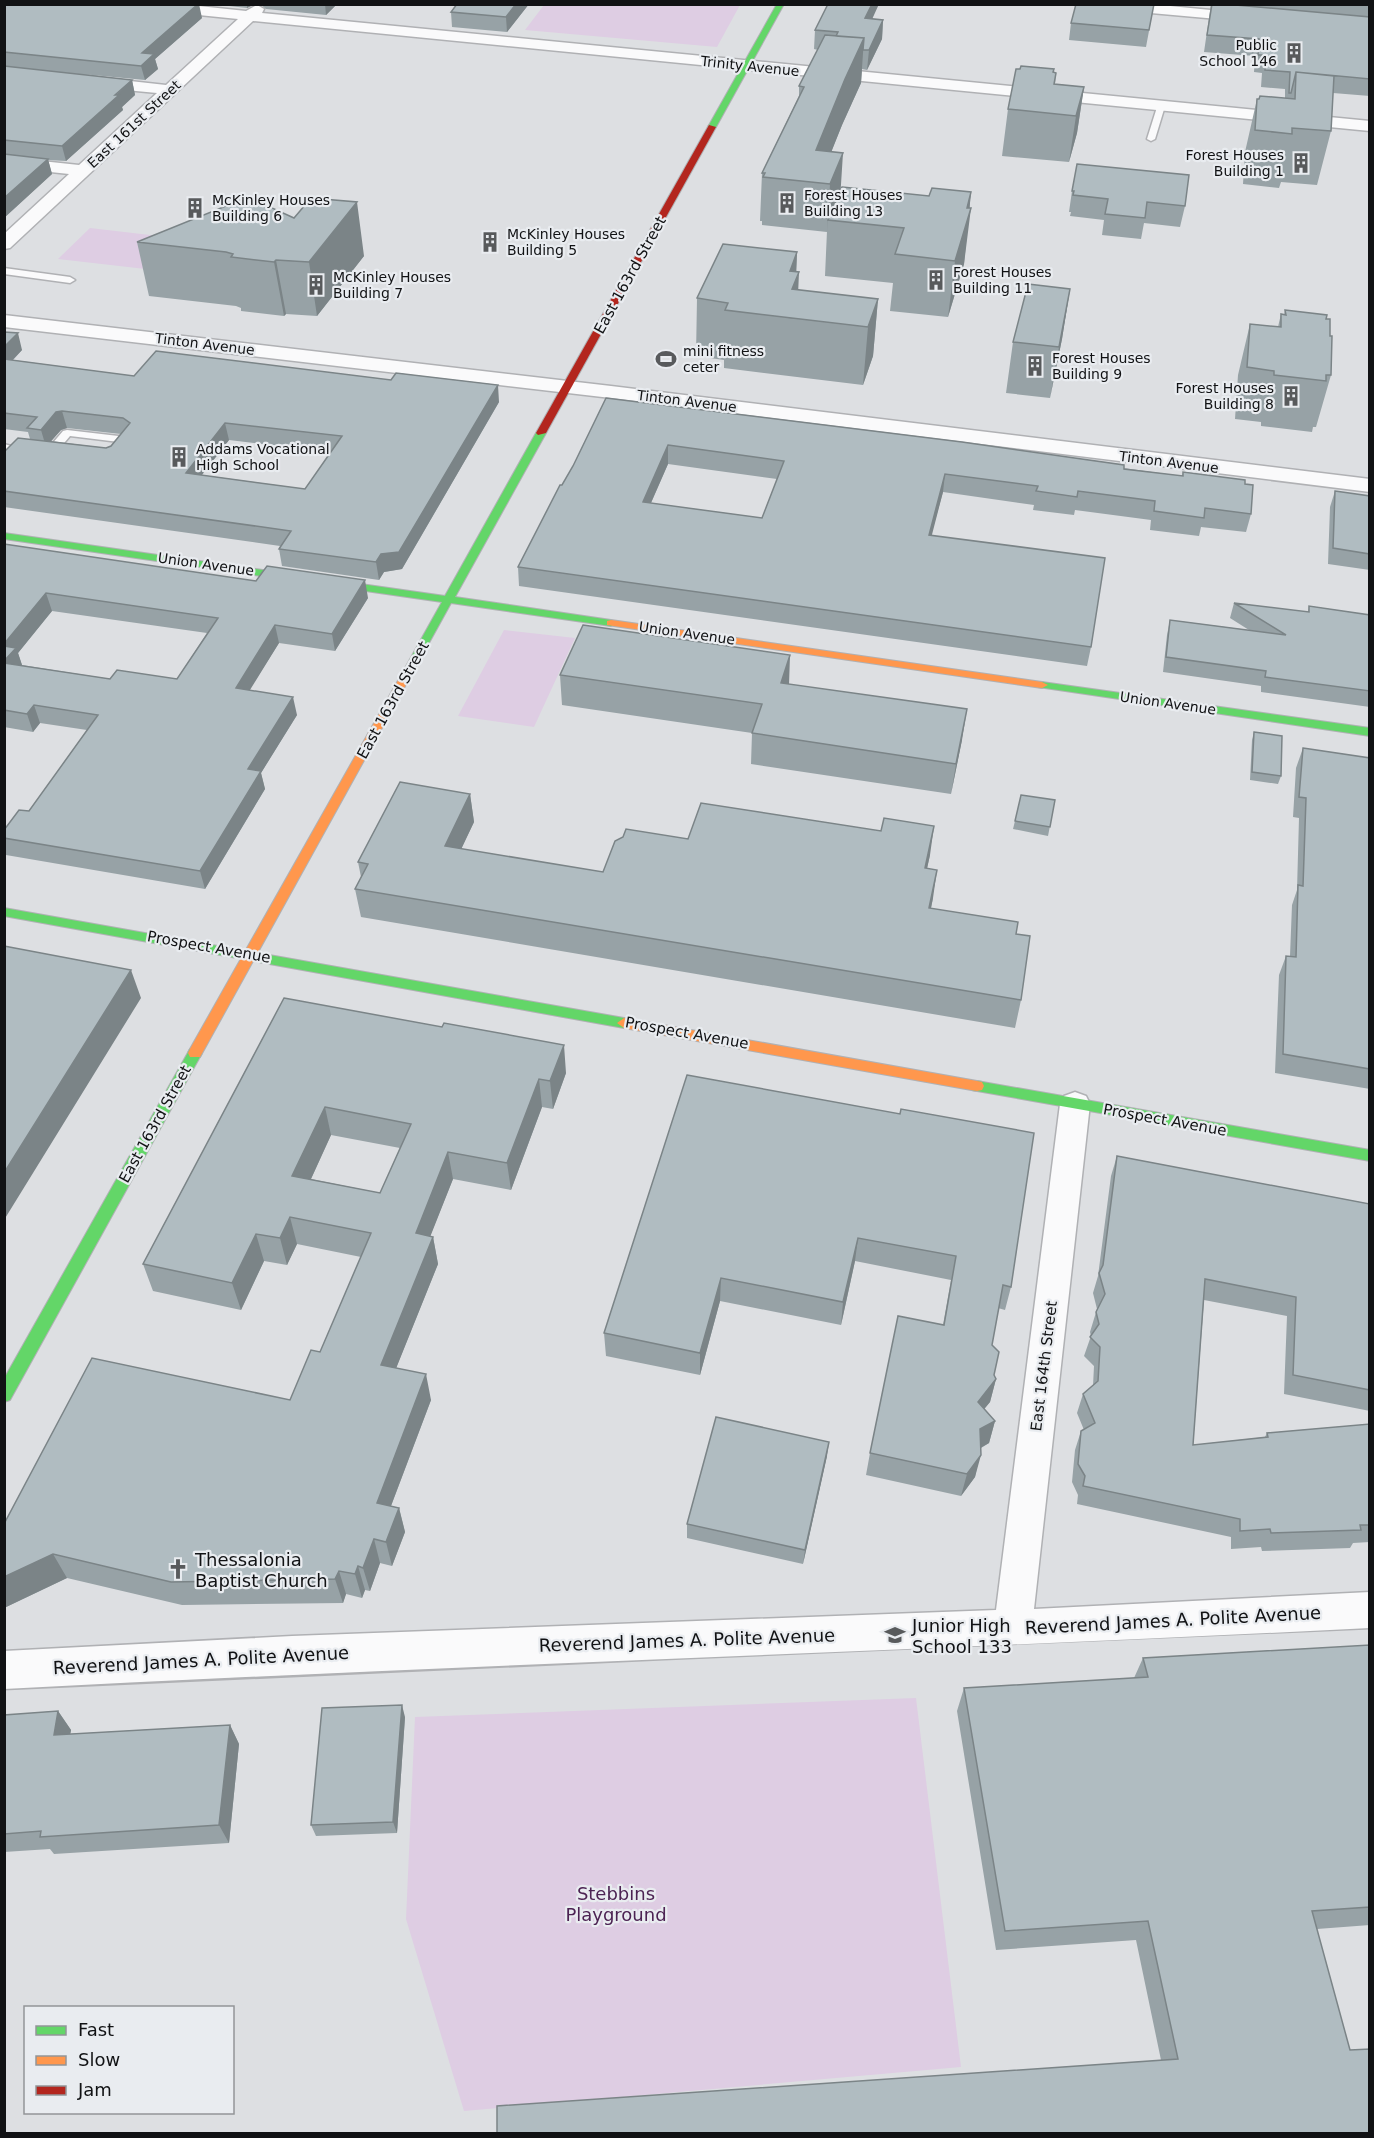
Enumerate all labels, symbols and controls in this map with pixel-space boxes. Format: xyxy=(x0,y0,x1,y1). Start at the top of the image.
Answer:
place label: Public School 146 xyxy=(1199,37,1277,69)
building icon: Public School 146 xyxy=(1282,41,1306,65)
street label: Trinity Avenue xyxy=(699,53,800,79)
street label: East 161st Street xyxy=(84,76,184,171)
place label: Forest Houses Building 1 xyxy=(1185,147,1284,179)
building icon: Forest Houses Building 1 xyxy=(1289,151,1313,175)
place label: Forest Houses Building 13 xyxy=(804,187,903,219)
building icon: Forest Houses Building 13 xyxy=(775,191,799,215)
place label: McKinley Houses Building 6 xyxy=(212,192,330,224)
building icon: McKinley Houses Building 6 xyxy=(183,196,207,220)
street label: East 163rd Street xyxy=(590,213,670,337)
place label: McKinley Houses Building 5 xyxy=(507,226,625,258)
building icon: McKinley Houses Building 5 xyxy=(478,230,502,254)
place label: Forest Houses Building 11 xyxy=(953,264,1052,296)
building icon: Forest Houses Building 11 xyxy=(924,268,948,292)
place label: McKinley Houses Building 7 xyxy=(333,269,451,301)
building icon: McKinley Houses Building 7 xyxy=(304,273,328,297)
street label: Tinton Avenue xyxy=(153,330,256,358)
place label: mini fitness ceter xyxy=(683,343,764,375)
sports icon: mini fitness ceter xyxy=(654,347,678,371)
place label: Forest Houses Building 9 xyxy=(1052,350,1151,382)
building icon: Forest Houses Building 9 xyxy=(1023,354,1047,378)
place label: Forest Houses Building 8 xyxy=(1175,380,1274,412)
building icon: Forest Houses Building 8 xyxy=(1279,384,1303,408)
street label: Tinton Avenue xyxy=(635,387,738,415)
place label: Addams Vocational High School xyxy=(196,441,330,473)
building icon: Addams Vocational High School xyxy=(167,445,191,469)
street label: Tinton Avenue xyxy=(1117,448,1220,476)
street label: Union Avenue xyxy=(157,549,255,579)
street label: Union Avenue xyxy=(638,618,736,648)
street label: East 163rd Street xyxy=(353,638,433,762)
street label: Union Avenue xyxy=(1119,688,1217,718)
street label: Prospect Avenue xyxy=(146,927,272,967)
street label: Prospect Avenue xyxy=(624,1013,750,1053)
street label: East 163rd Street xyxy=(115,1062,195,1186)
street label: Prospect Avenue xyxy=(1102,1100,1228,1140)
street label: East 164th Street xyxy=(1027,1300,1061,1432)
place label: Thessalonia Baptist Church xyxy=(194,1549,328,1591)
church icon: Thessalonia Baptist Church xyxy=(166,1557,190,1581)
street label: Reverend James A. Polite Avenue xyxy=(1024,1602,1322,1638)
place label: Junior High School 133 xyxy=(911,1615,1012,1657)
school or university icon: Junior High School 133 xyxy=(883,1623,907,1647)
street label: Reverend James A. Polite Avenue xyxy=(538,1624,836,1656)
street label: Reverend James A. Polite Avenue xyxy=(52,1642,350,1678)
park label: Stebbins Playground xyxy=(565,1883,667,1925)
legend xyxy=(24,2006,234,2114)
text: Fast xyxy=(78,2019,114,2040)
text: Slow xyxy=(78,2049,120,2070)
text: Jam xyxy=(77,2079,112,2100)

